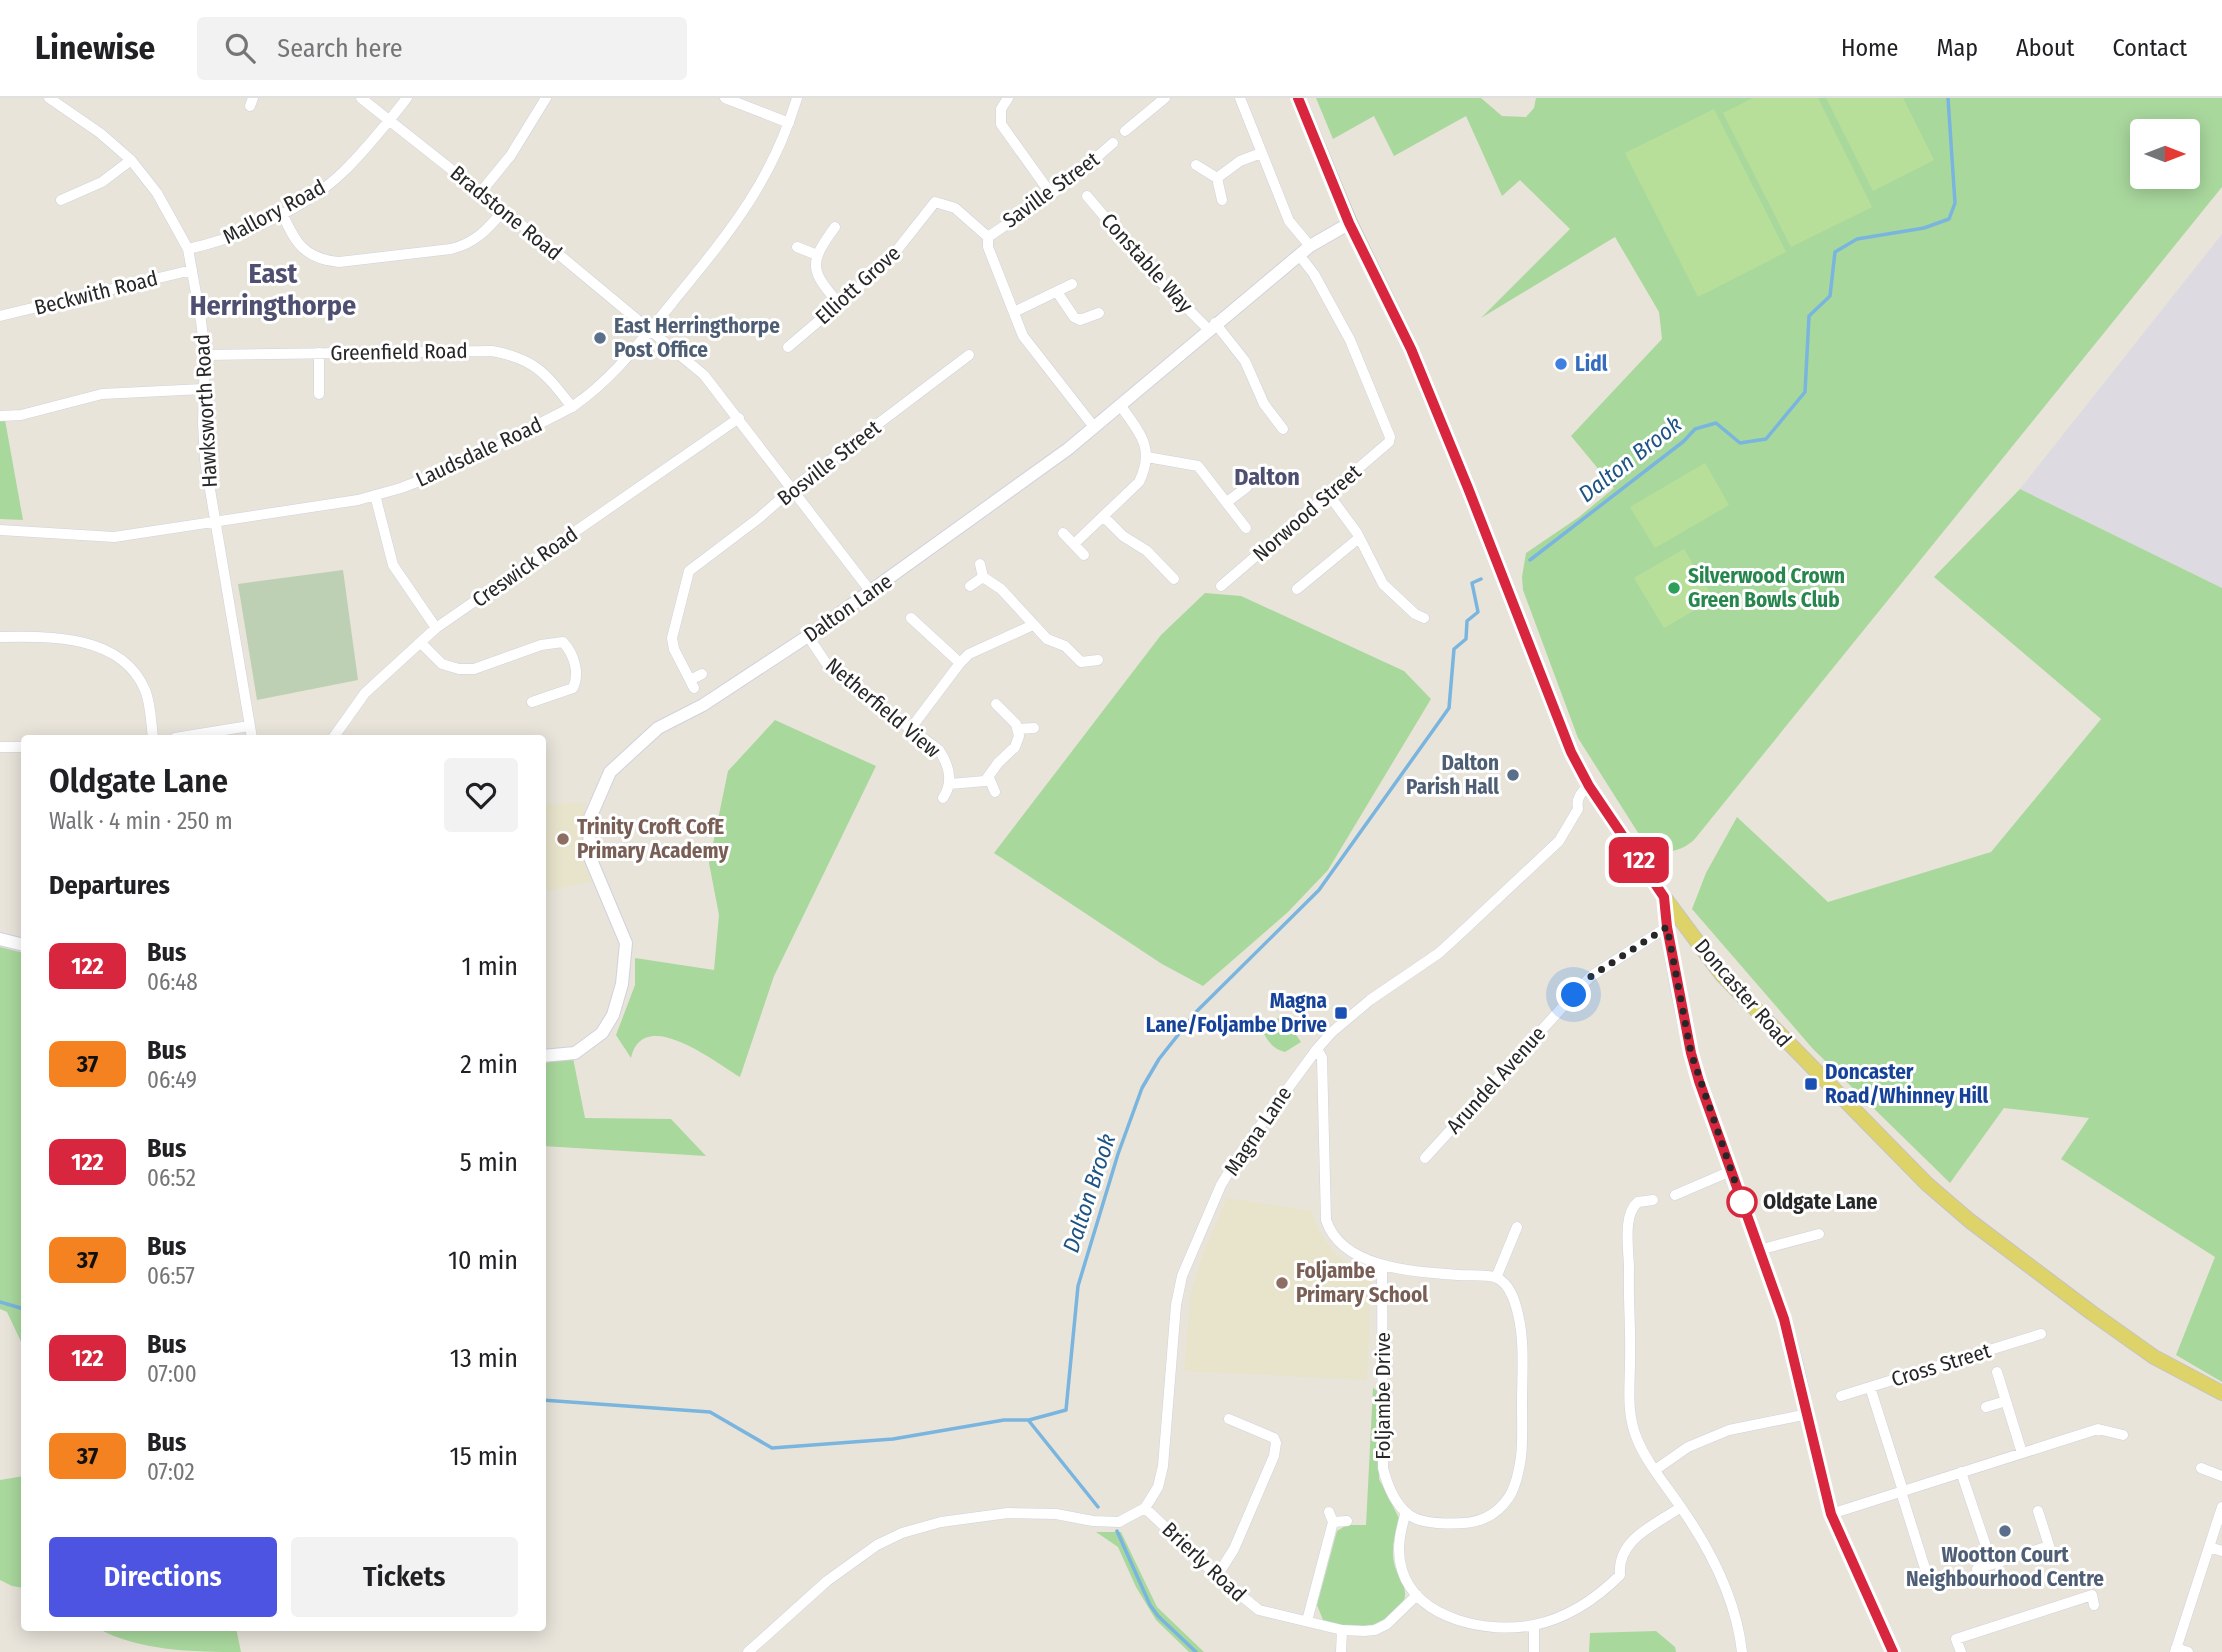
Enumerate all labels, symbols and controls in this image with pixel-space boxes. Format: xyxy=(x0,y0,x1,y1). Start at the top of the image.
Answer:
search box xyxy=(197,17,687,80)
text: Linewise xyxy=(35,28,155,68)
icon: search xyxy=(221,29,259,67)
text: Search here xyxy=(277,33,403,64)
text: Home xyxy=(1841,34,1898,62)
text: Map xyxy=(1936,34,1978,62)
text: About xyxy=(2016,34,2074,62)
text: Contact xyxy=(2112,34,2187,62)
north arrow xyxy=(2130,119,2200,189)
map controls xyxy=(2130,119,2200,189)
street label: Saville Street xyxy=(998,146,1104,234)
street label: Bradstone Road xyxy=(445,160,567,266)
street label: Mallory Road xyxy=(218,174,330,250)
street label: Constable Way xyxy=(1096,208,1199,319)
street label: Elliott Grove xyxy=(810,240,906,330)
district label: East Herringthorpe xyxy=(190,257,356,322)
street label: Beckwith Road xyxy=(32,265,160,321)
place label: East Herringthorpe Post Office xyxy=(614,313,780,363)
marker: East Herringthorpe Post Office xyxy=(592,330,608,346)
street label: Hawksworth Road xyxy=(189,334,223,488)
street label: Greenfield Road xyxy=(330,338,468,366)
place label: Lidl xyxy=(1575,351,1608,377)
marker: Lidl xyxy=(1553,356,1569,372)
water label: Dalton Brook xyxy=(1573,410,1687,508)
street label: Laudsdale Road xyxy=(412,411,546,493)
street label: Bosville Street xyxy=(772,415,886,511)
street label: Norwood Street xyxy=(1248,459,1366,567)
district label: Dalton xyxy=(1234,463,1300,491)
street label: Creswick Road xyxy=(467,521,583,613)
place label: Silverwood Crown Green Bowls Club xyxy=(1688,563,1845,613)
street label: Dalton Lane xyxy=(799,568,897,648)
marker: Silverwood Crown Green Bowls Club xyxy=(1666,580,1682,596)
street label: Netherfield View xyxy=(820,652,946,764)
place label: Dalton Parish Hall xyxy=(1406,750,1499,800)
button: heart xyxy=(444,758,518,832)
text: Oldgate Lane xyxy=(49,761,228,801)
marker: Dalton Parish Hall xyxy=(1505,767,1521,783)
text: Walk · 4 min · 250 m xyxy=(49,807,233,835)
place label: Trinity Croft CofE Primary Academy xyxy=(577,814,729,864)
marker: Trinity Croft CofE Primary Academy xyxy=(555,831,571,847)
line badge: 122 xyxy=(1599,837,1679,883)
text: 122 xyxy=(1623,846,1655,874)
text: Departures xyxy=(49,870,170,901)
street label: Doncaster Road xyxy=(1689,934,1797,1052)
text: Bus xyxy=(147,937,186,968)
text: 1 min xyxy=(462,951,518,982)
text: 122 xyxy=(71,952,104,980)
text: 06:48 xyxy=(147,968,198,996)
your location xyxy=(1556,977,1591,1012)
place label: Magna Lane/Foljambe Drive xyxy=(1146,988,1327,1038)
marker: Magna Lane/Foljambe Drive xyxy=(1333,1005,1349,1021)
street label: Arundel Avenue xyxy=(1441,1021,1551,1139)
text: Bus xyxy=(147,1035,186,1066)
text: 2 min xyxy=(460,1049,518,1080)
text: 37 xyxy=(77,1050,98,1078)
place label: Doncaster Road/Whinney Hill xyxy=(1825,1059,1989,1109)
text: 06:49 xyxy=(147,1066,197,1094)
marker: Doncaster Road/Whinney Hill xyxy=(1803,1076,1819,1092)
street label: Magna Lane xyxy=(1219,1081,1297,1181)
water label: Dalton Brook xyxy=(1057,1130,1121,1256)
text: Bus xyxy=(147,1133,186,1164)
text: 5 min xyxy=(460,1147,518,1178)
text: 122 xyxy=(71,1148,104,1176)
text: 06:52 xyxy=(147,1164,196,1192)
marker: Oldgate Lane xyxy=(1727,1187,1757,1217)
place label: Oldgate Lane xyxy=(1763,1189,1878,1215)
text: Bus xyxy=(147,1231,186,1262)
text: 10 min xyxy=(448,1245,518,1276)
text: 37 xyxy=(77,1246,98,1274)
place label: Foljambe Primary School xyxy=(1296,1258,1428,1308)
text: 06:57 xyxy=(147,1262,195,1290)
marker: Foljambe Primary School xyxy=(1274,1275,1290,1291)
text: Bus xyxy=(147,1329,186,1360)
street label: Foljambe Drive xyxy=(1370,1332,1396,1460)
street label: Cross Street xyxy=(1888,1338,1994,1392)
text: 13 min xyxy=(450,1343,518,1374)
text: 122 xyxy=(71,1344,104,1372)
text: 07:00 xyxy=(147,1360,197,1388)
text: Bus xyxy=(147,1427,186,1458)
text: 15 min xyxy=(450,1441,518,1472)
text: 37 xyxy=(77,1442,98,1470)
text: 07:02 xyxy=(147,1458,195,1486)
street label: Brierly Road xyxy=(1157,1517,1251,1607)
marker: Wootton Court Neighbourhood Centre xyxy=(1997,1523,2013,1539)
button: Directions xyxy=(49,1537,277,1617)
button: Tickets xyxy=(291,1537,518,1617)
place label: Wootton Court Neighbourhood Centre xyxy=(1906,1542,2104,1592)

